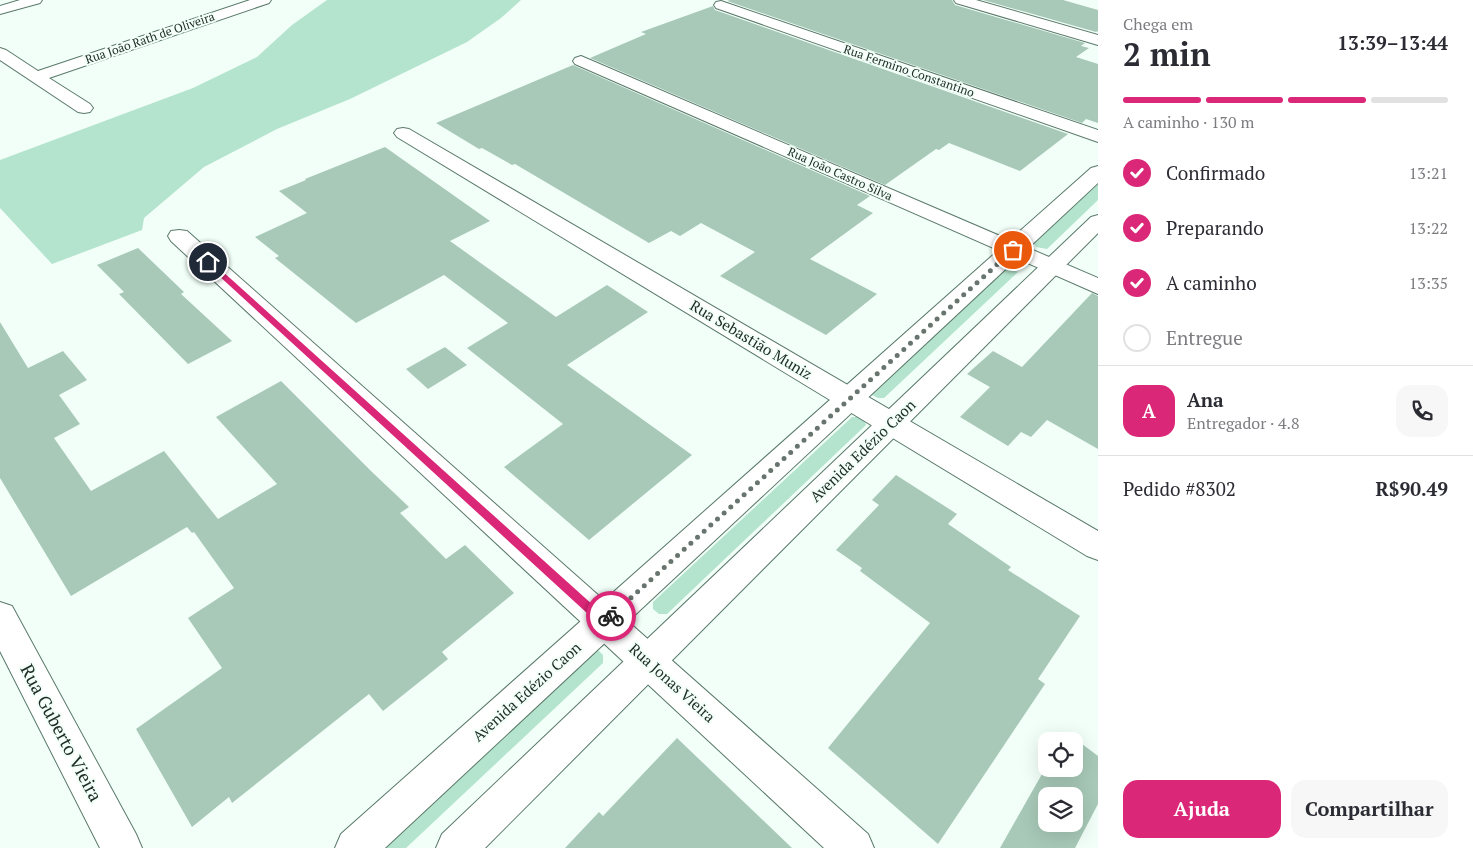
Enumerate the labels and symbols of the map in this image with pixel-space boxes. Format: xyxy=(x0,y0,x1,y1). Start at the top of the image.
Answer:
street label: Rua João Rath de Oliveira xyxy=(83,8,217,67)
street label: Rua Fermino Constantino xyxy=(842,41,977,100)
street label: Rua João Castro Silva xyxy=(785,144,895,203)
pin xyxy=(992,229,1034,271)
pin xyxy=(187,241,229,283)
street label: Rua Sebastião Muniz xyxy=(687,295,816,384)
street label: Avenida Edézio Caon xyxy=(805,395,920,506)
courier xyxy=(586,591,636,641)
street label: Avenida Edézio Caon xyxy=(468,637,585,745)
street label: Rua Jonas Vieira xyxy=(625,638,720,726)
street label: Rua Guberto Vieira xyxy=(16,660,108,805)

